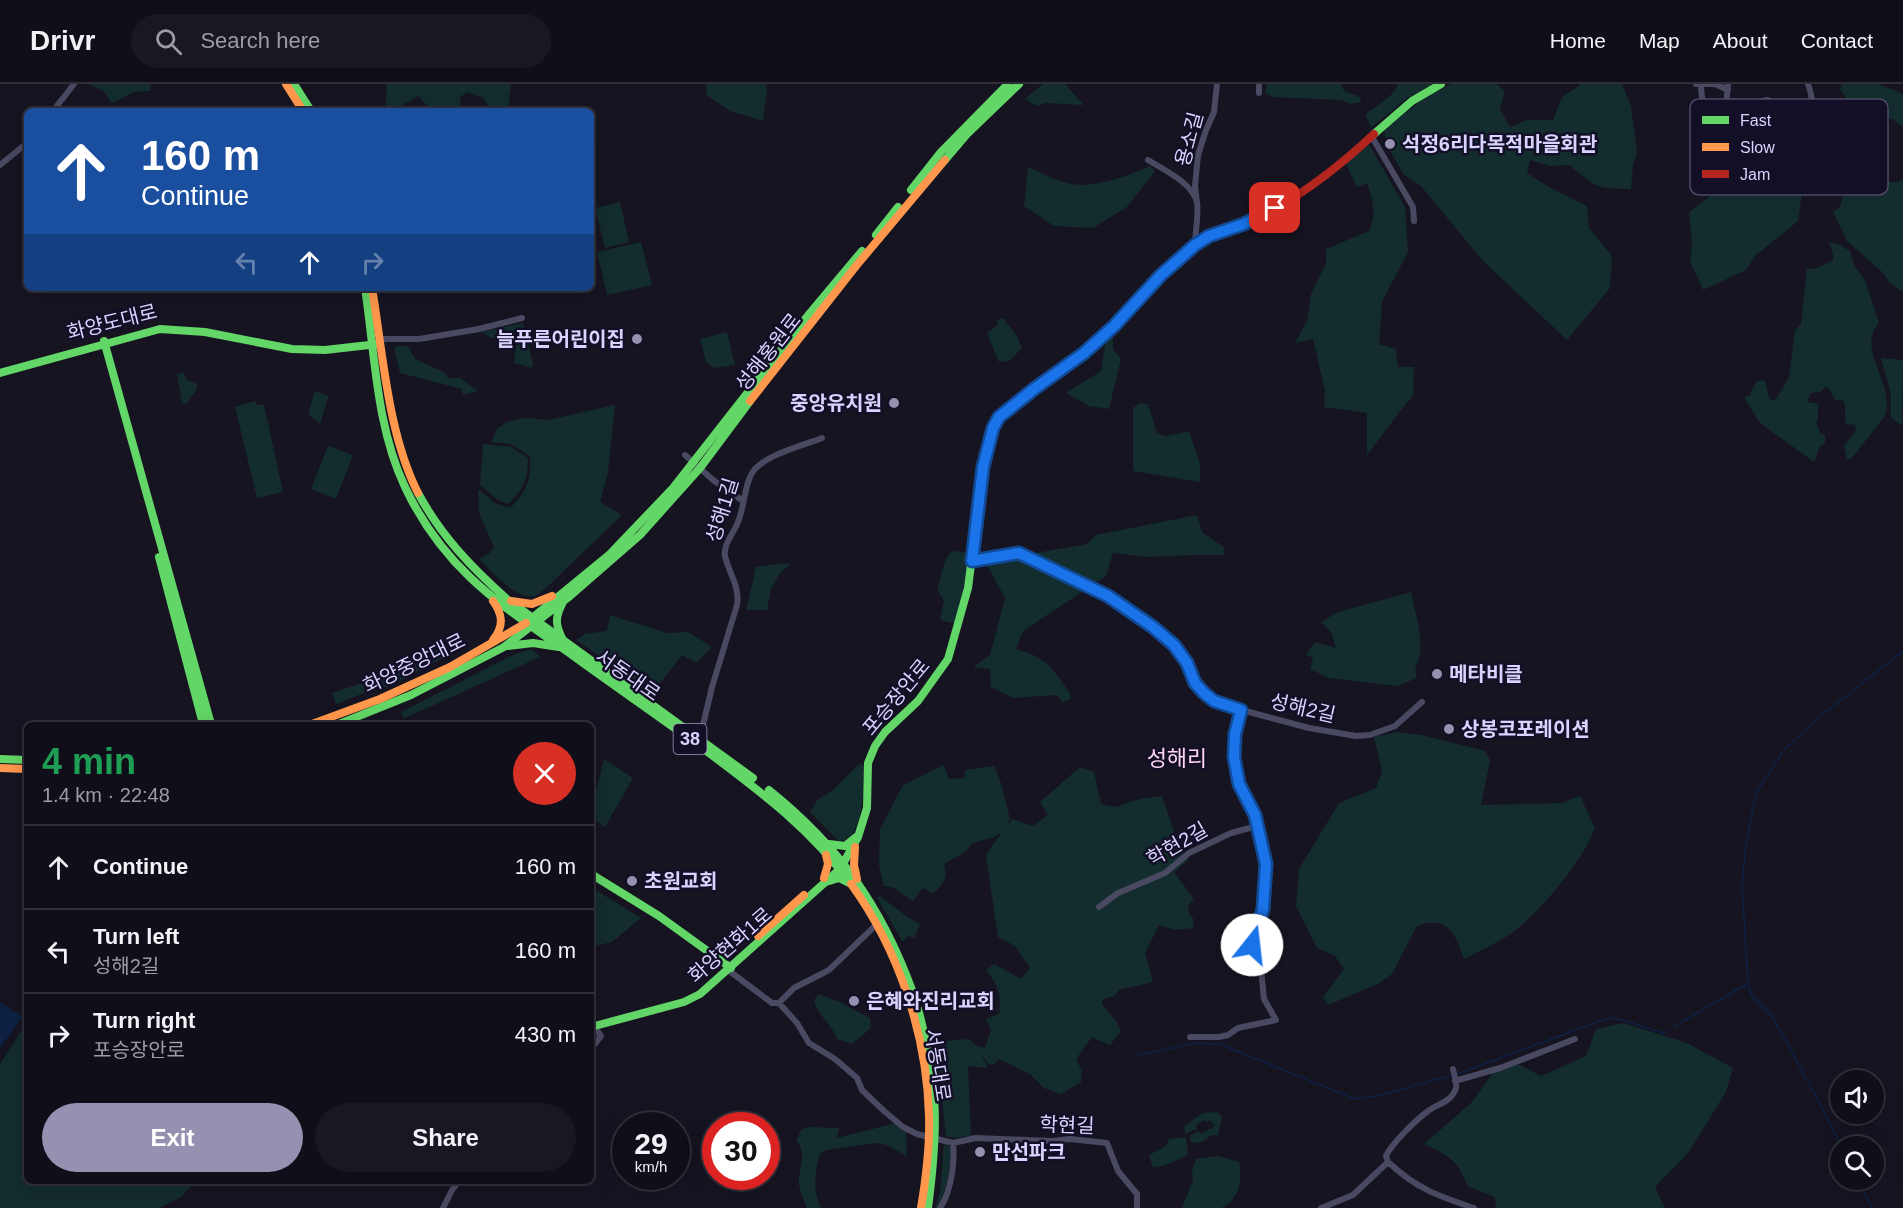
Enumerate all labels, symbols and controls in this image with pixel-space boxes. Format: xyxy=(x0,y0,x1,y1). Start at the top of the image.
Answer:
search box xyxy=(131,14,551,68)
text: Drivr xyxy=(30,25,95,56)
icon: search xyxy=(152,25,185,58)
text: Search here xyxy=(200,28,320,53)
text: Home xyxy=(1550,29,1606,52)
text: Map xyxy=(1639,29,1680,52)
text: About xyxy=(1713,29,1768,52)
text: Contact xyxy=(1801,29,1873,52)
legend xyxy=(1690,99,1888,195)
street label: 용소길 xyxy=(1171,109,1207,169)
text: Fast xyxy=(1740,112,1772,129)
icon: ahead xyxy=(42,132,120,210)
text: 160 m xyxy=(141,132,260,179)
place label: 석정6리다목적마을회관 xyxy=(1402,133,1598,155)
marker: 석정6리다목적마을회관 xyxy=(1383,137,1397,151)
text: Slow xyxy=(1740,139,1775,156)
text: Jam xyxy=(1740,166,1770,183)
text: Continue xyxy=(141,181,249,211)
pin xyxy=(1249,182,1300,233)
icon: arrive xyxy=(1258,191,1291,224)
icon: left xyxy=(230,246,263,279)
icon: ahead xyxy=(293,246,326,279)
icon: right xyxy=(356,246,389,279)
street label: 화양도대로 xyxy=(65,300,159,344)
street label: 성해홍원로 xyxy=(731,309,805,395)
place label: 늘푸른어린이집 xyxy=(496,328,625,350)
marker: 늘푸른어린이집 xyxy=(630,332,644,346)
place label: 중앙유치원 xyxy=(790,392,882,414)
marker: 중앙유치원 xyxy=(887,396,901,410)
street label: 성해1길 xyxy=(702,475,742,545)
street label: 화양중앙대로 xyxy=(360,629,468,697)
street label: 서동대로 xyxy=(592,645,664,705)
street label: 포승장안로 xyxy=(858,655,934,739)
place label: 메타비클 xyxy=(1449,663,1523,685)
marker: 메타비클 xyxy=(1430,667,1444,681)
street label: 성해2길 xyxy=(1268,690,1338,726)
place label: 상봉코포레이션 xyxy=(1461,718,1590,740)
marker: 상봉코포레이션 xyxy=(1442,722,1456,736)
road number: 38 xyxy=(674,724,706,754)
text: 4 min xyxy=(42,741,136,782)
button: close xyxy=(513,742,576,805)
district label: 성해리 xyxy=(1147,746,1207,771)
text: 1.4 km · 22:48 xyxy=(42,784,170,806)
street label: 학현2길 xyxy=(1143,818,1211,870)
icon: ahead xyxy=(42,851,75,884)
text: Continue xyxy=(93,854,188,879)
text: 160 m xyxy=(515,854,576,879)
place label: 초원교회 xyxy=(644,870,718,892)
marker: 초원교회 xyxy=(625,874,639,888)
street label: 화양현화1로 xyxy=(684,903,776,987)
position arrow xyxy=(1220,913,1284,977)
text: Turn left xyxy=(93,924,179,949)
icon: left xyxy=(42,935,75,968)
text: 160 m xyxy=(515,938,576,963)
text: 성해2길 xyxy=(93,955,159,977)
place label: 은혜와진리교회 xyxy=(866,990,995,1012)
marker: 은혜와진리교회 xyxy=(847,994,861,1008)
text: Turn right xyxy=(93,1008,195,1033)
icon: right xyxy=(42,1019,75,1052)
text: 430 m xyxy=(515,1022,576,1047)
street label: 서동대로 xyxy=(921,1027,955,1103)
text: 포승장안로 xyxy=(93,1039,185,1061)
map controls xyxy=(1830,1070,1884,1190)
button: sound xyxy=(1830,1070,1884,1124)
button: Exit xyxy=(42,1103,303,1172)
button: Share xyxy=(315,1103,576,1172)
speed limit sign: 30 xyxy=(702,1112,780,1190)
street label: 학현길 xyxy=(1039,1113,1095,1137)
text: 29 xyxy=(634,1127,668,1160)
button: search xyxy=(1830,1136,1884,1190)
place label: 만선파크 xyxy=(992,1141,1066,1163)
marker: 만선파크 xyxy=(973,1145,987,1159)
text: km/h xyxy=(635,1158,667,1175)

